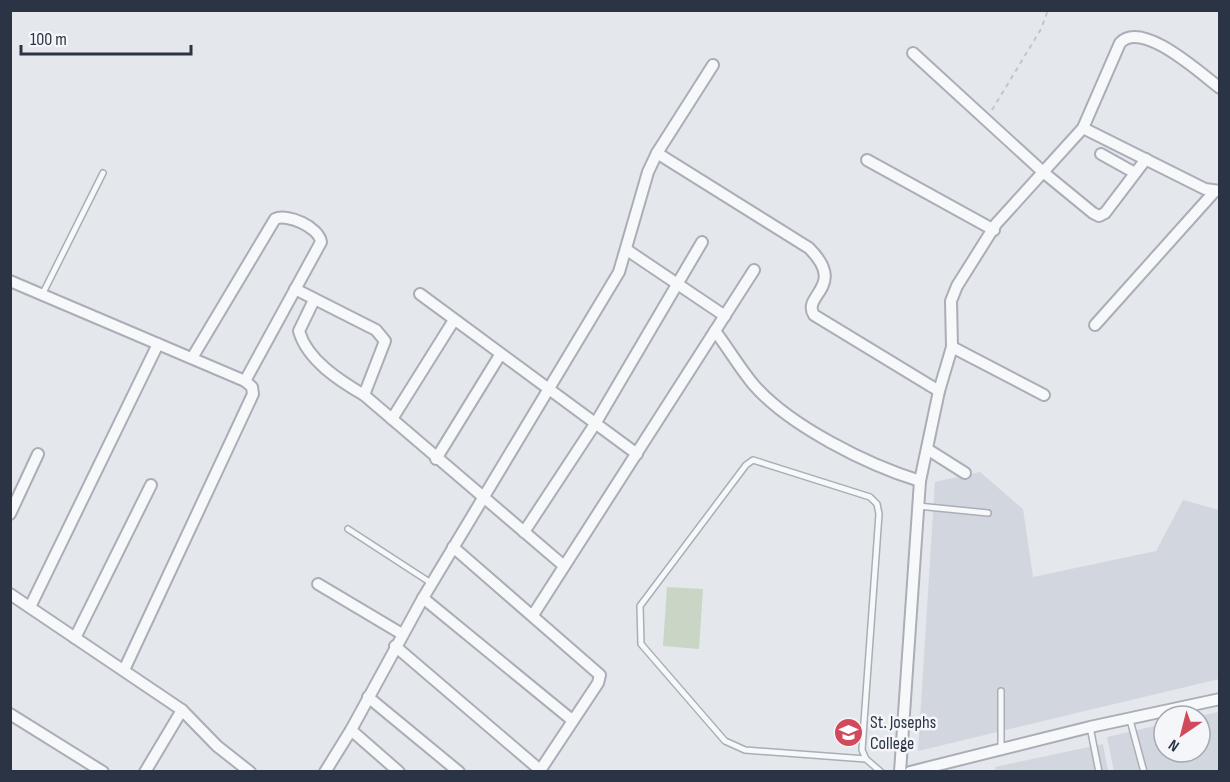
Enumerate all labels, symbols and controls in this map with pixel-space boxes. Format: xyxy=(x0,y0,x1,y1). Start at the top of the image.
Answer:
scale bar xyxy=(21,18,190,56)
text: 100 m xyxy=(30,29,67,50)
north arrow xyxy=(1152,704,1212,764)
place label: St. Josephs College xyxy=(870,712,936,754)
school or university icon: St. Josephs College xyxy=(833,716,865,748)
text: N xyxy=(1165,735,1183,755)

